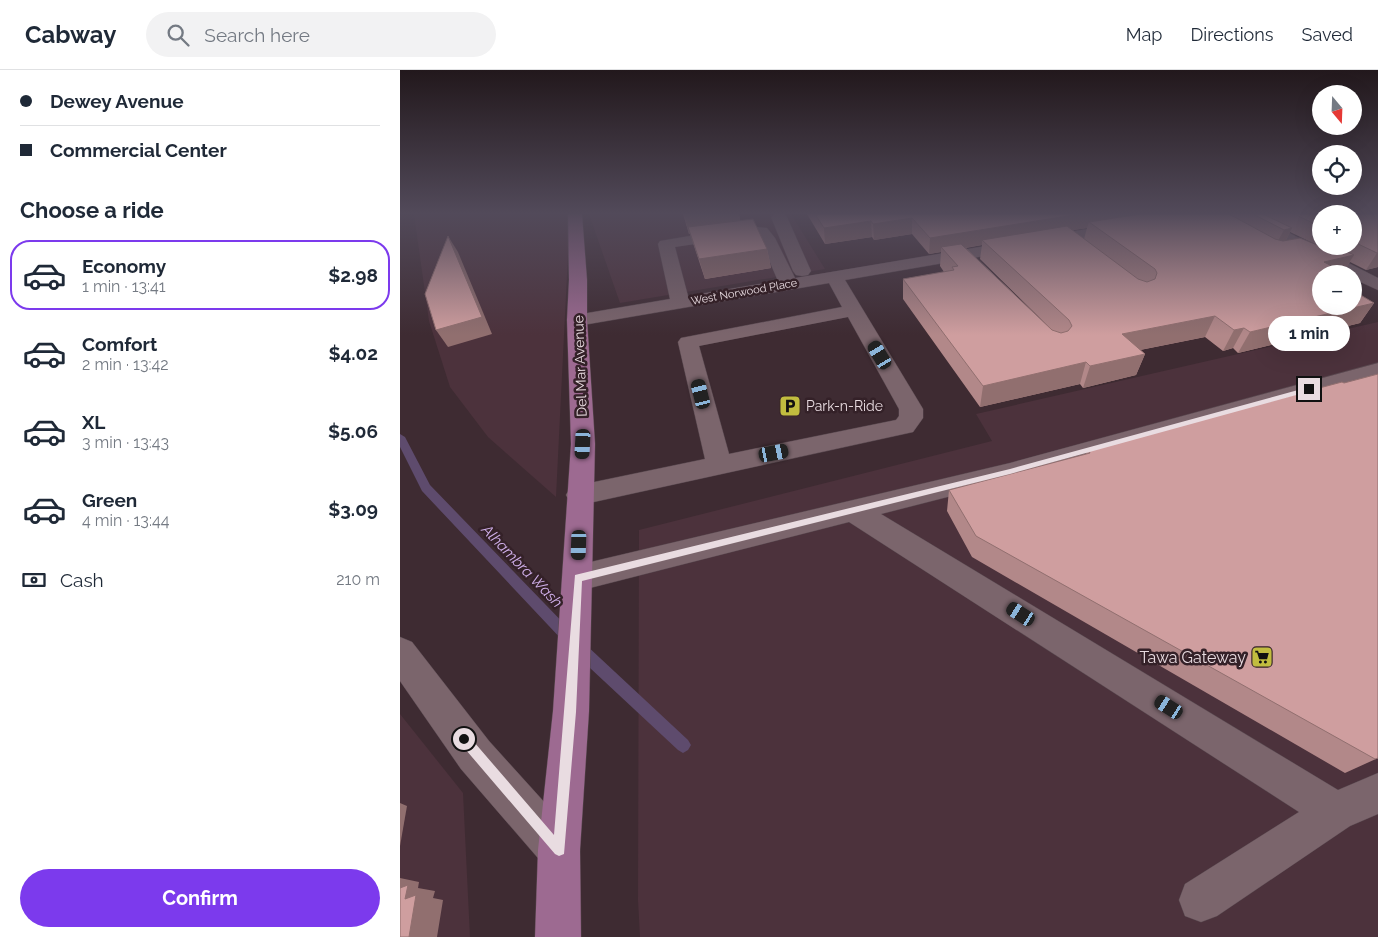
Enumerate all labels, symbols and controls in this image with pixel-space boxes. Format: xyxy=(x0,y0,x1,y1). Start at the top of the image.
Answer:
search box xyxy=(146,12,496,57)
text: Cabway xyxy=(25,20,116,49)
icon: search xyxy=(164,21,192,49)
text: Search here xyxy=(204,24,310,46)
text: Map xyxy=(1126,24,1162,45)
text: Directions xyxy=(1190,24,1274,45)
text: Saved xyxy=(1302,24,1353,45)
north arrow xyxy=(1312,85,1362,135)
map controls xyxy=(1312,85,1362,315)
text: Dewey Avenue xyxy=(50,90,184,112)
text: Commercial Center xyxy=(50,139,227,161)
button: locate xyxy=(1312,145,1362,195)
text: Choose a ride xyxy=(20,197,164,223)
button: + xyxy=(1312,205,1362,255)
icon: car xyxy=(22,253,67,298)
text: Economy xyxy=(82,255,166,277)
text: $2.98 xyxy=(328,264,378,286)
button: − xyxy=(1312,265,1362,315)
street label: West Norwood Place xyxy=(690,276,799,308)
text: 1 min · 13:41 xyxy=(82,277,166,296)
street label: Del Mar Avenue xyxy=(570,315,590,417)
callout: 1 min xyxy=(1268,316,1350,352)
text: 1 min xyxy=(1289,324,1329,343)
icon: car xyxy=(22,331,67,376)
text: Comfort xyxy=(82,333,157,355)
car xyxy=(865,338,894,372)
text: $4.02 xyxy=(328,342,378,364)
text: 2 min · 13:42 xyxy=(82,355,169,374)
car xyxy=(690,378,711,410)
route end xyxy=(1298,378,1320,400)
parking icon: Park-n-Ride xyxy=(778,394,802,418)
place label: Park-n-Ride xyxy=(806,398,883,414)
icon: car xyxy=(22,409,67,454)
text: XL xyxy=(82,411,105,433)
text: $5.06 xyxy=(328,420,378,442)
car xyxy=(574,429,591,459)
text: 3 min · 13:43 xyxy=(82,433,169,452)
car xyxy=(757,443,790,463)
icon: car xyxy=(22,487,67,532)
text: Green xyxy=(82,489,137,511)
text: $3.09 xyxy=(328,498,378,520)
text: 4 min · 13:44 xyxy=(82,511,169,530)
water label: Alhambra Wash xyxy=(477,520,566,611)
car xyxy=(570,530,587,560)
icon: cash xyxy=(20,566,48,594)
text: Cash xyxy=(60,569,104,591)
text: 210 m xyxy=(336,570,380,589)
car xyxy=(1004,600,1037,628)
supermarket icon: Tawa Gateway xyxy=(1250,645,1274,669)
place label: Tawa Gateway xyxy=(1139,648,1246,667)
car xyxy=(1152,693,1185,721)
route start xyxy=(453,728,475,750)
button: Confirm xyxy=(20,869,380,927)

